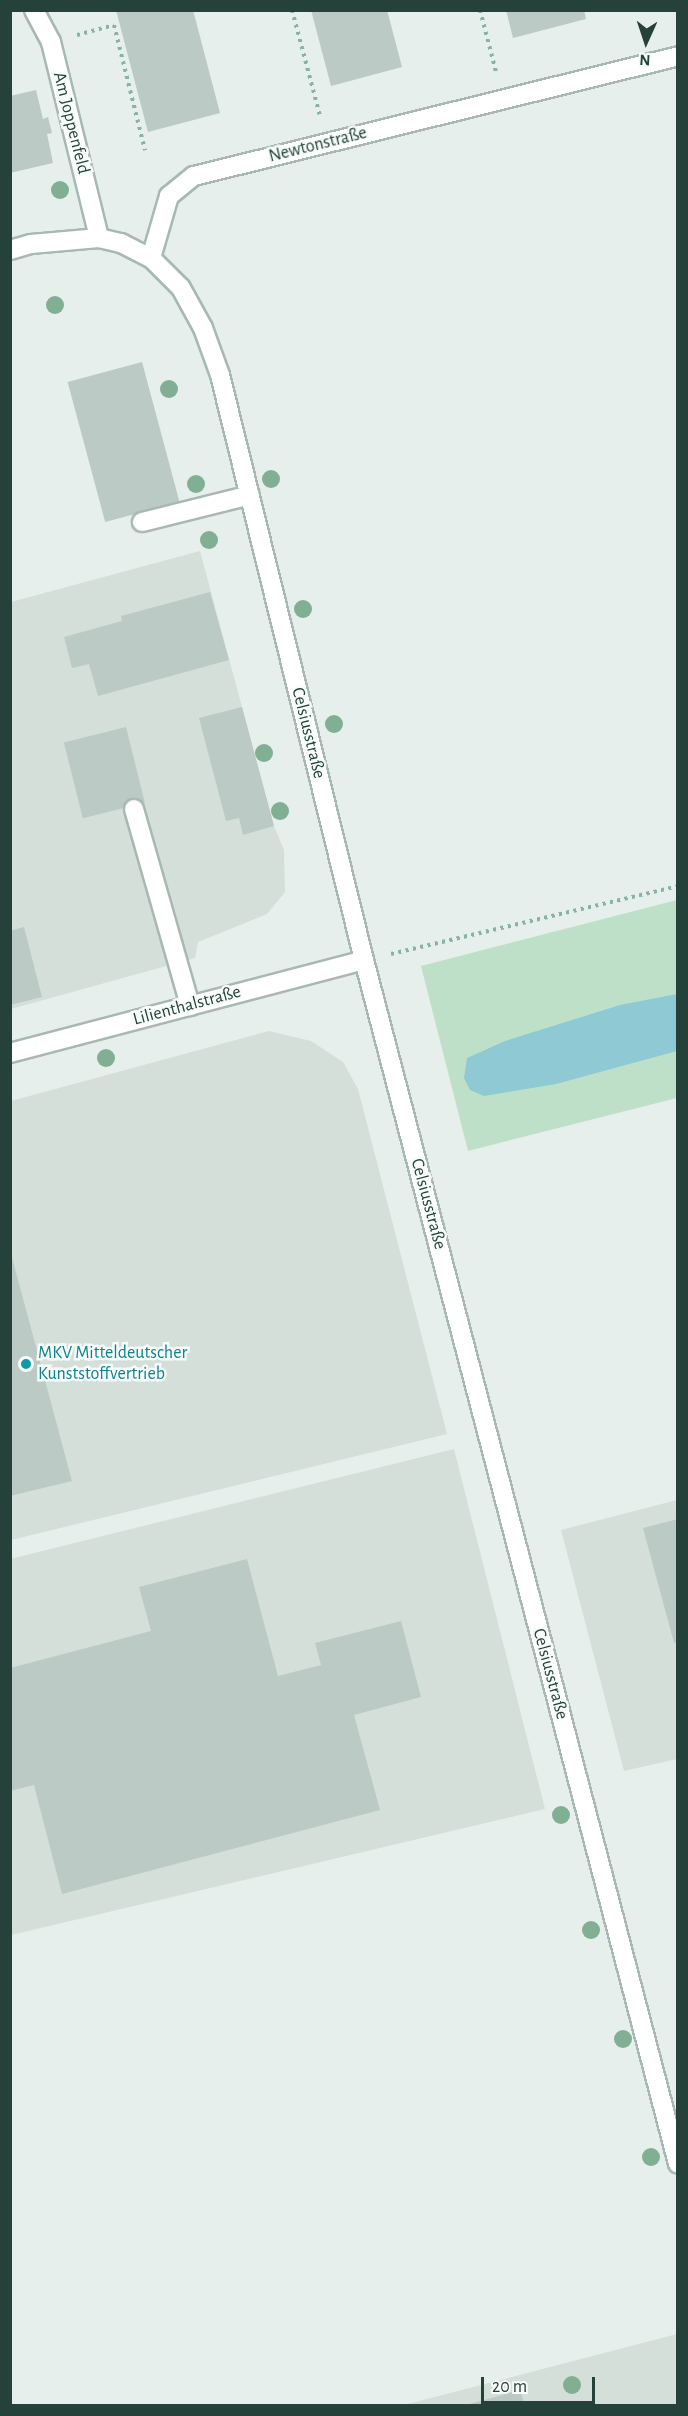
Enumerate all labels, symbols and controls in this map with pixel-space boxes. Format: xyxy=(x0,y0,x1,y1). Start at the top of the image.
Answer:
north arrow xyxy=(616,12,676,72)
text: N xyxy=(639,52,651,68)
street label: Am Joppenfeld xyxy=(48,70,94,176)
street label: Newtonstraße xyxy=(267,122,369,168)
street label: Celsiusstraße xyxy=(286,685,330,781)
street label: Lilienthalstraße xyxy=(131,981,243,1031)
street label: Celsiusstraße xyxy=(406,1156,450,1252)
place label: MKV Mitteldeutscher Kunststoffvertrieb xyxy=(38,1343,187,1386)
marker: MKV Mitteldeutscher Kunststoffvertrieb xyxy=(19,1357,33,1371)
street label: Celsiusstraße xyxy=(528,1626,572,1722)
scale bar xyxy=(484,2365,598,2403)
text: 20 m xyxy=(492,2378,527,2396)

